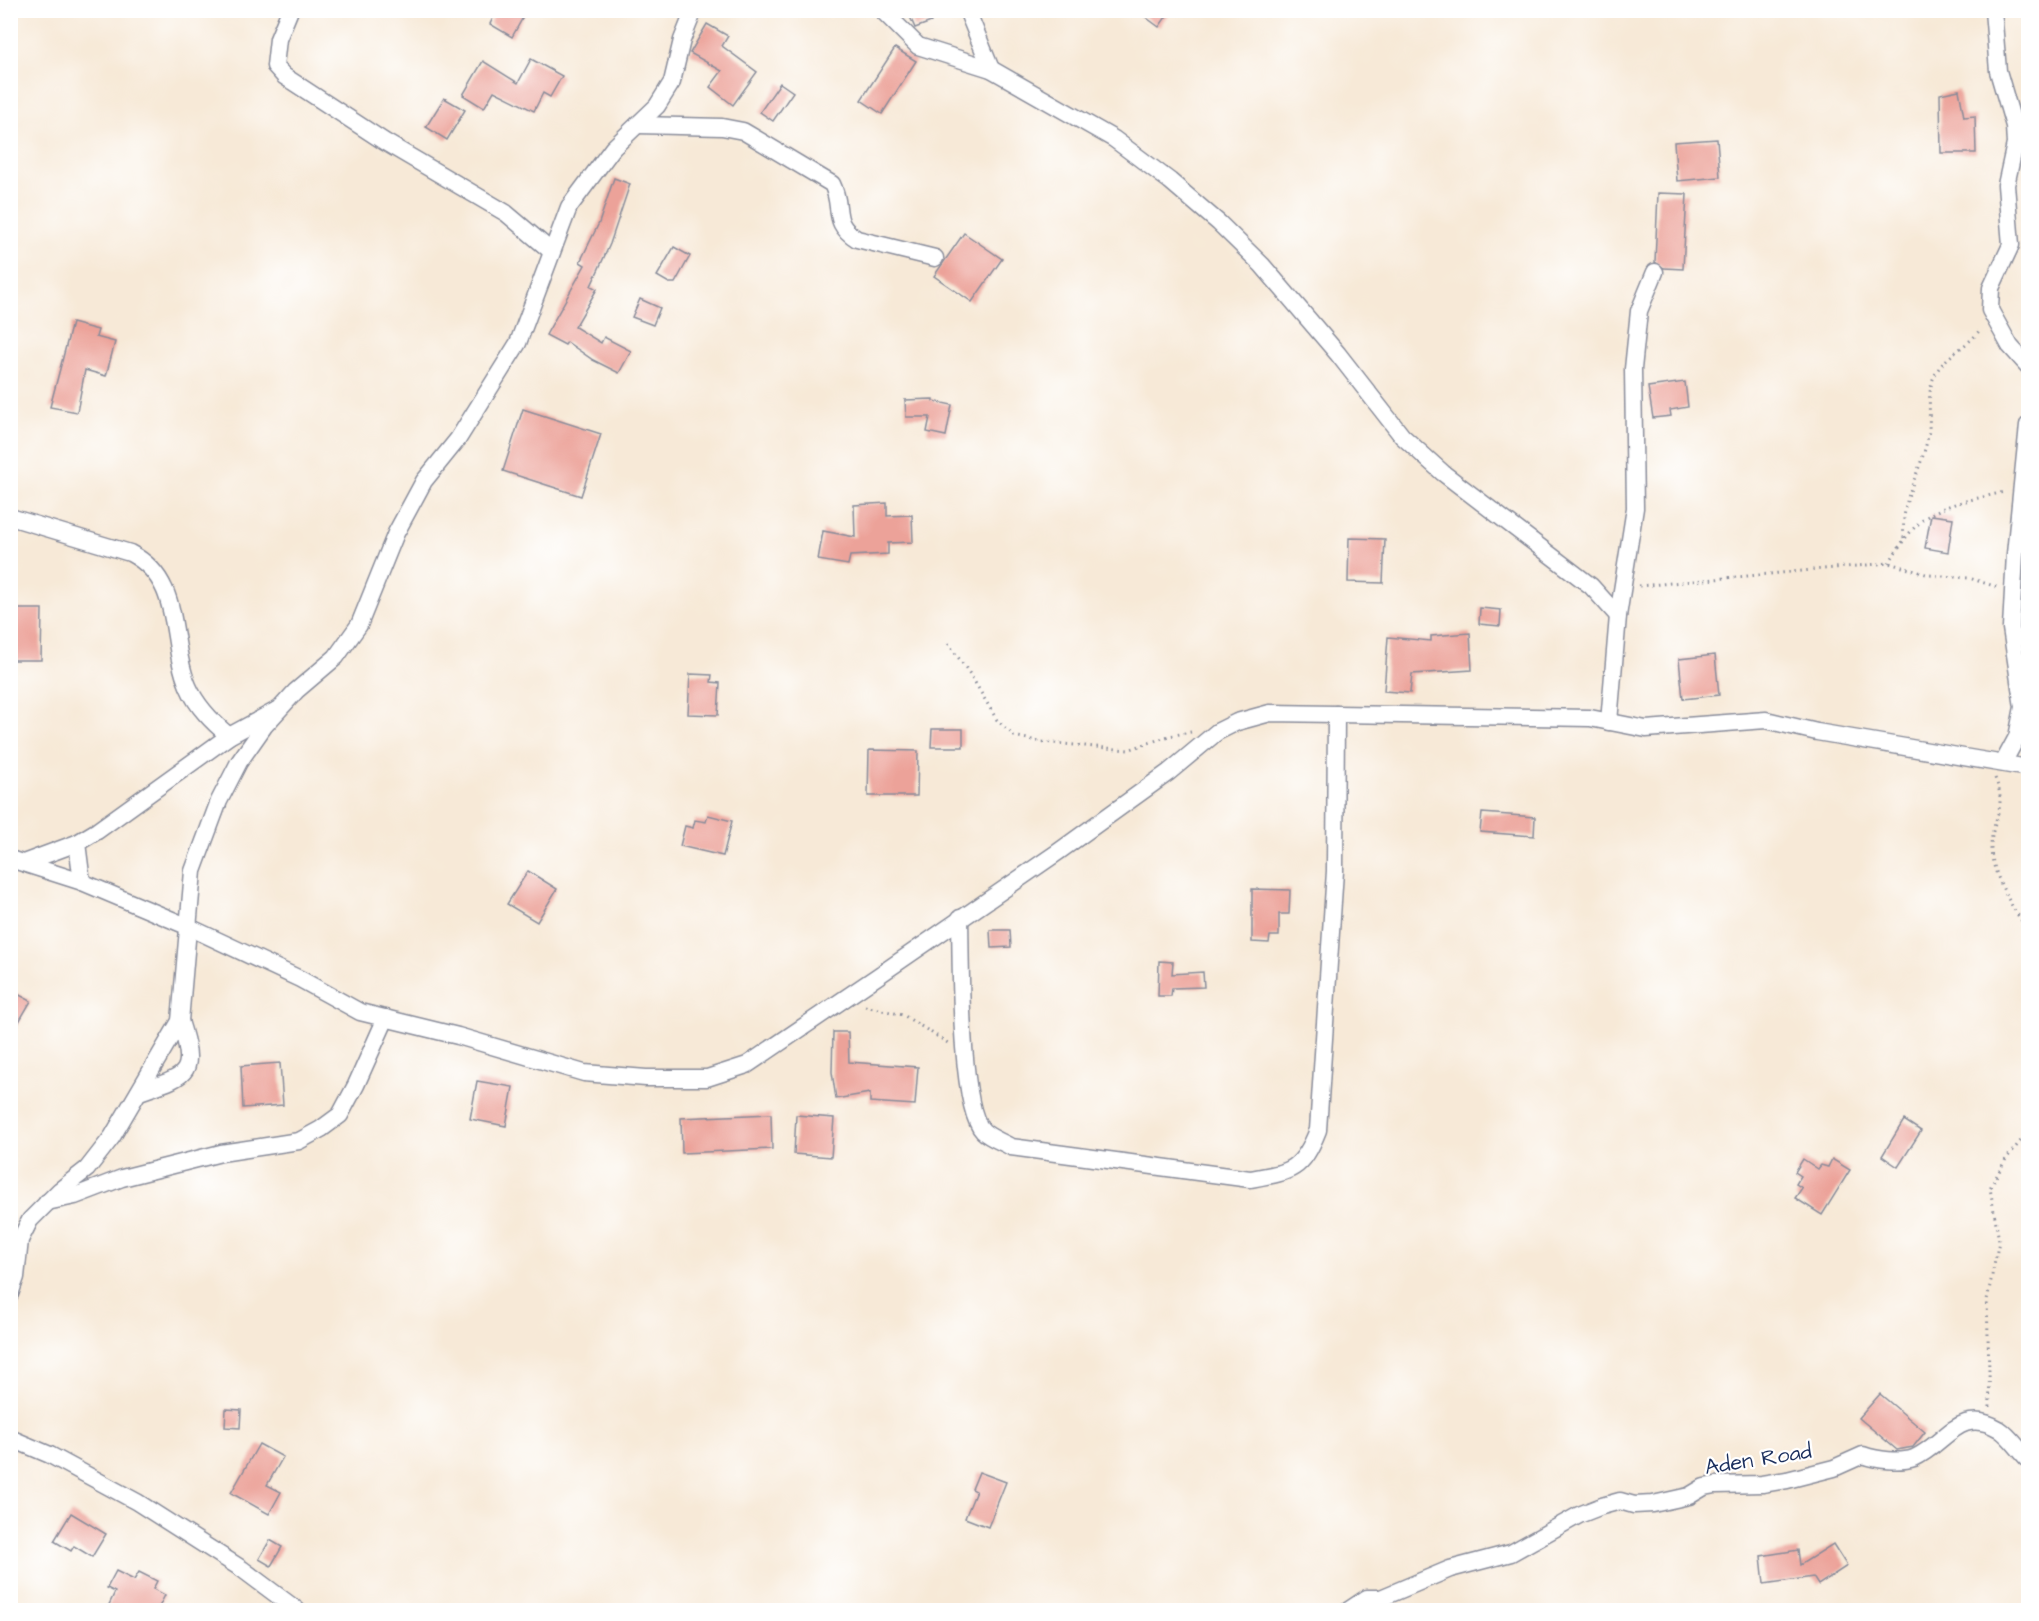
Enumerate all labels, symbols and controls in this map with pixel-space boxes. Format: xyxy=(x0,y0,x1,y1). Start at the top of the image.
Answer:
street label: Aden Road xyxy=(1703,1436,1814,1483)

